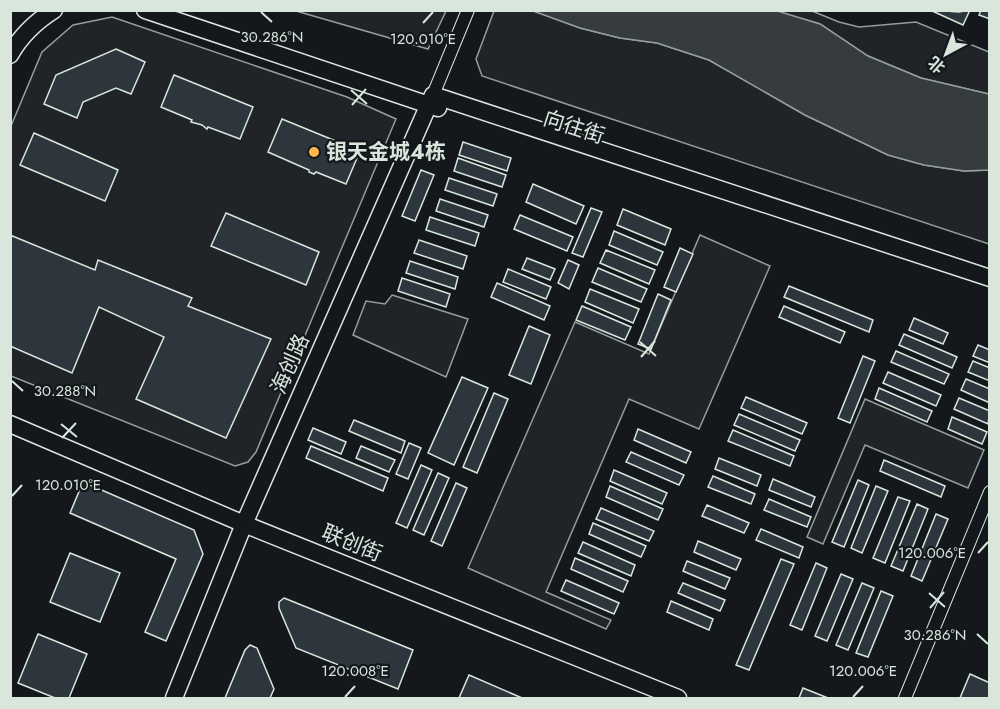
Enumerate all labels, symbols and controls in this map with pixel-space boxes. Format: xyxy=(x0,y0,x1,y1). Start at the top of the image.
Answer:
north arrow xyxy=(916,24,976,84)
text: 30.286°N xyxy=(241,26,303,48)
text: 120.010°E xyxy=(390,28,456,50)
text: 北 xyxy=(923,51,950,79)
street label: 向往街 xyxy=(539,103,609,151)
place label: 银天金城4栋 xyxy=(326,137,446,167)
marker: 银天金城4栋 xyxy=(307,145,321,159)
street label: 海创路 xyxy=(263,329,317,399)
text: 30.288°N xyxy=(34,380,96,402)
text: 120.010°E xyxy=(35,474,101,496)
street label: 联创街 xyxy=(317,517,387,569)
text: 120.006°E xyxy=(898,542,966,564)
text: 30.286°N xyxy=(904,624,966,646)
text: 120.008°E xyxy=(321,660,389,682)
text: 120.006°E xyxy=(829,660,897,682)

